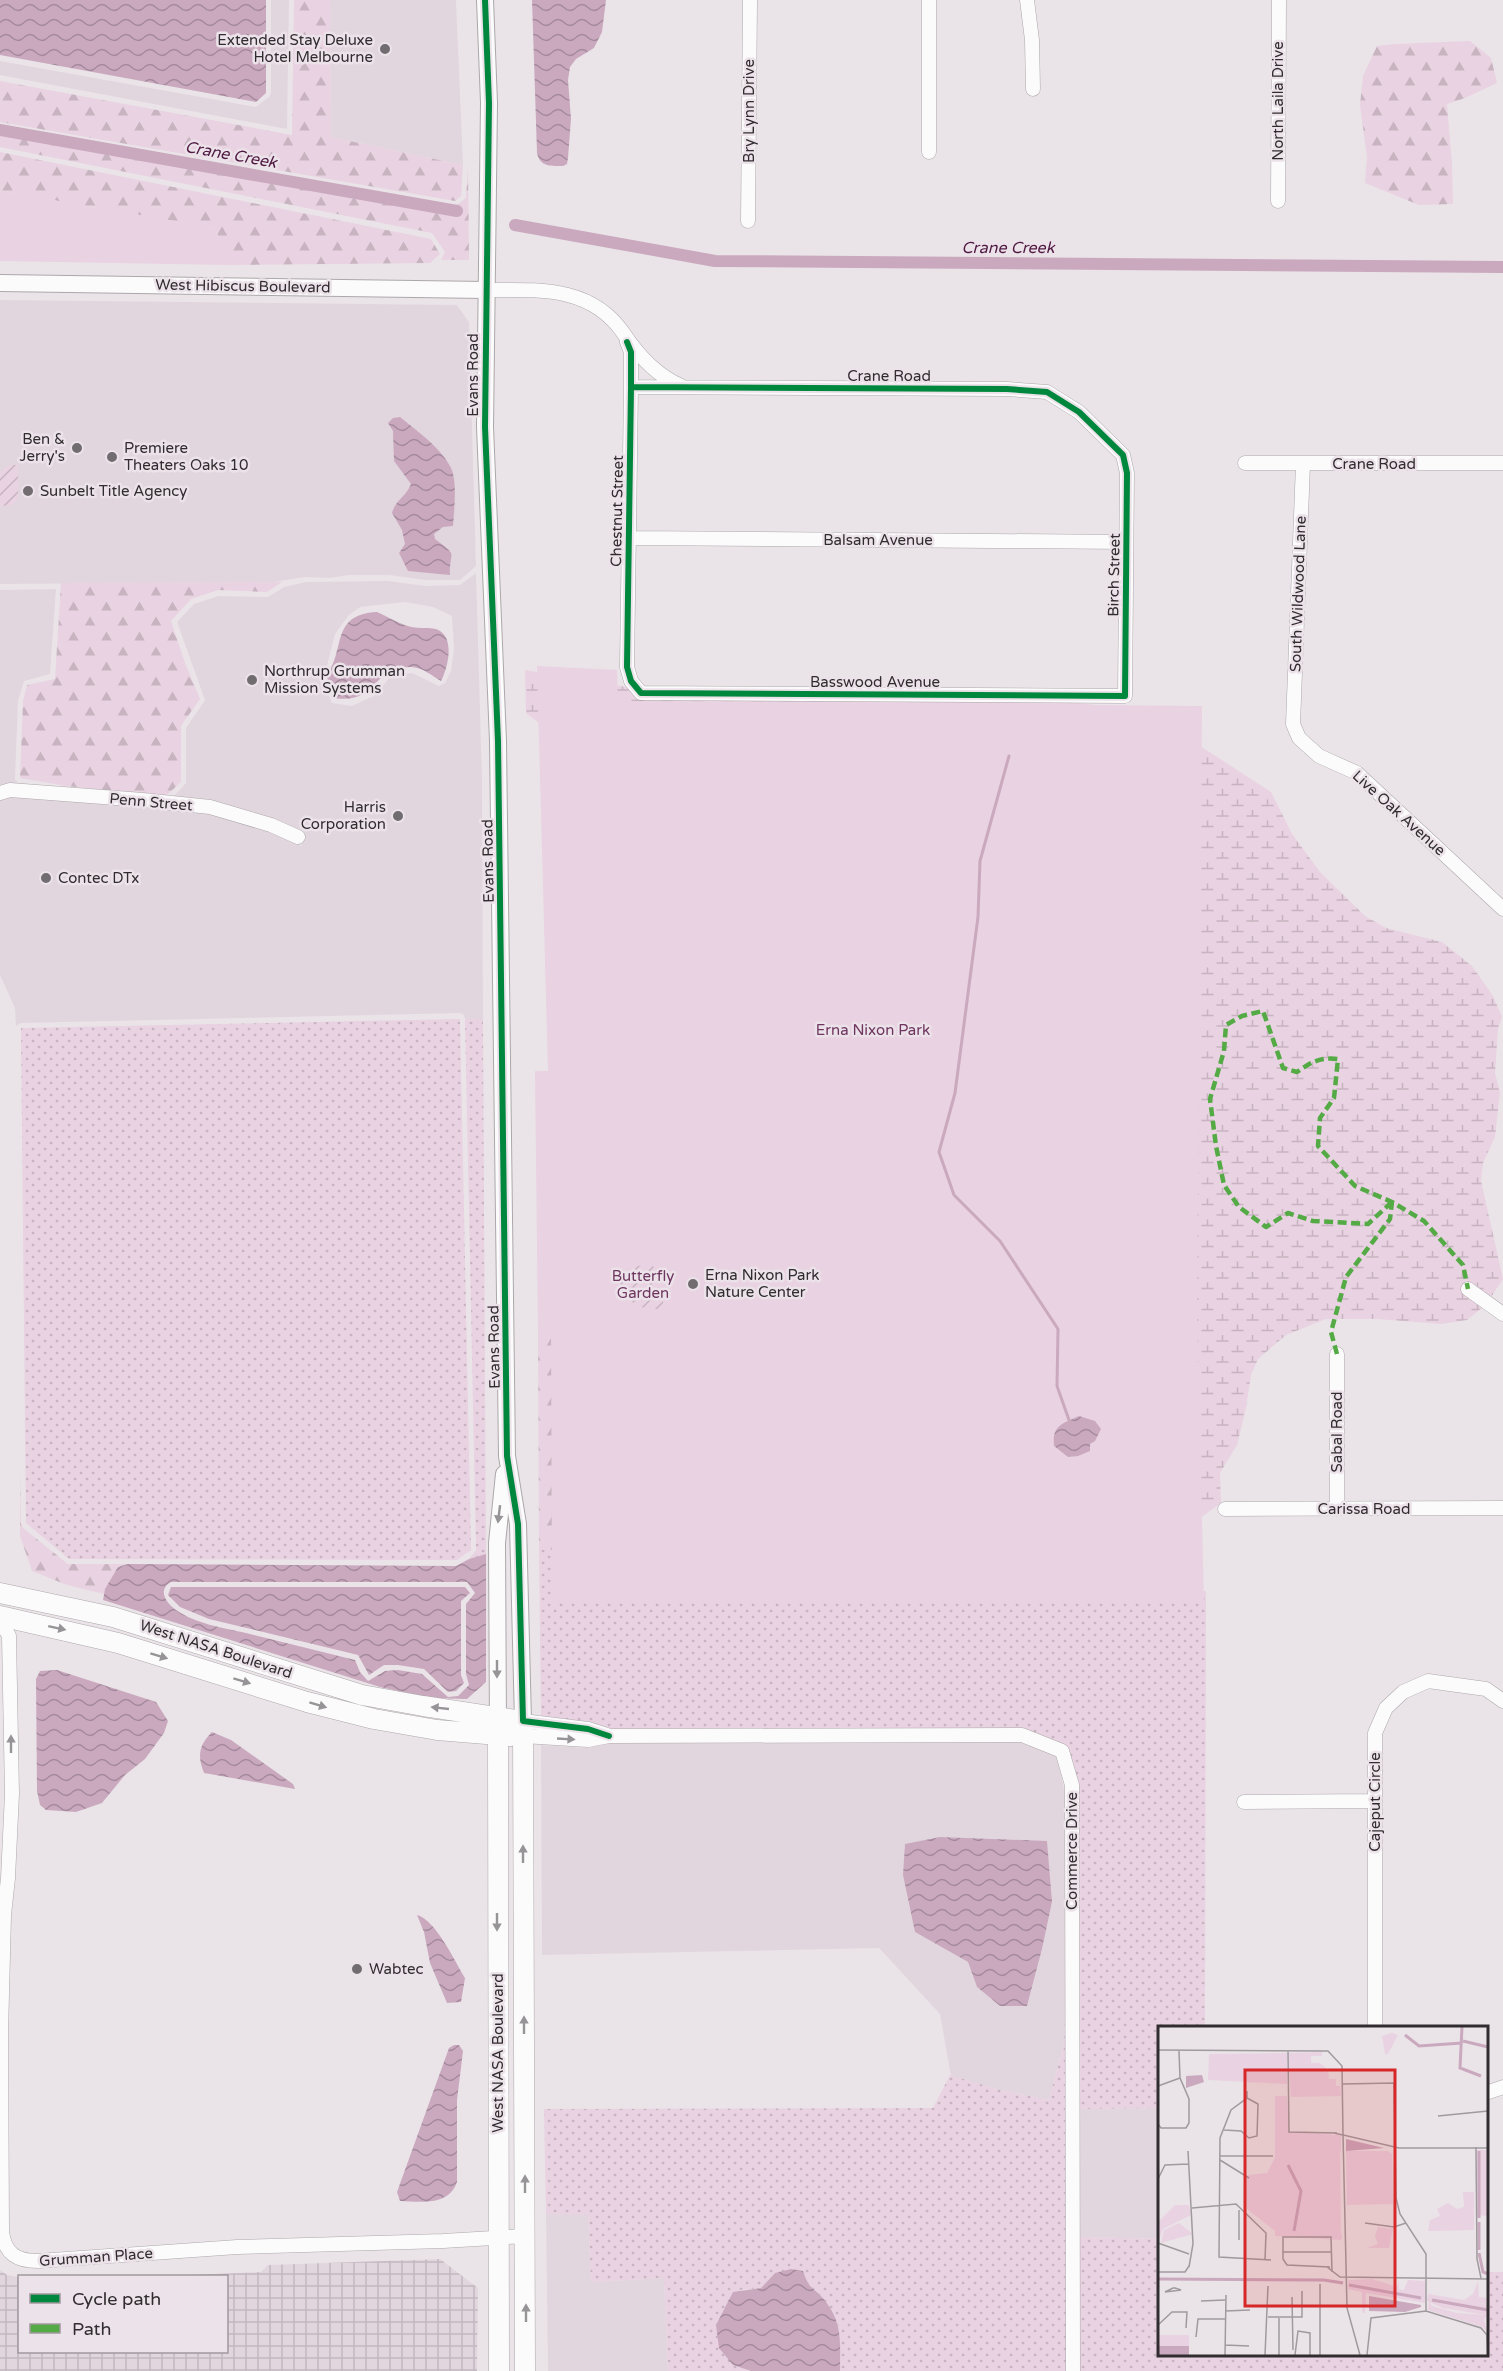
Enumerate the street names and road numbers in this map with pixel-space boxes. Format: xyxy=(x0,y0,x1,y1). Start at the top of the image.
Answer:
street label: North Laila Drive xyxy=(1269,41,1287,161)
street label: Bry Lynn Drive xyxy=(740,59,758,163)
street label: West Hibiscus Boulevard xyxy=(155,275,331,297)
street label: Evans Road xyxy=(464,333,482,417)
street label: Crane Road xyxy=(847,367,931,385)
street label: Chestnut Street xyxy=(607,455,627,567)
street label: Crane Road xyxy=(1332,455,1416,473)
street label: South Wildwood Lane xyxy=(1286,516,1310,672)
street label: Balsam Avenue xyxy=(823,531,933,549)
street label: Birch Street xyxy=(1104,533,1124,617)
street label: Basswood Avenue xyxy=(810,673,940,691)
street label: Live Oak Avenue xyxy=(1349,767,1449,859)
street label: Penn Street xyxy=(109,789,194,815)
street label: Evans Road xyxy=(478,819,498,903)
street label: Evans Road xyxy=(484,1305,504,1389)
street label: Sabal Road xyxy=(1328,1392,1346,1472)
street label: Carissa Road xyxy=(1318,1500,1410,1518)
street label: West NASA Boulevard xyxy=(137,1616,295,1682)
street label: Cajeput Circle xyxy=(1366,1752,1384,1852)
street label: Commerce Drive xyxy=(1063,1792,1081,1910)
street label: West NASA Boulevard xyxy=(489,1973,507,2133)
street label: Grumman Place xyxy=(39,2244,153,2270)

